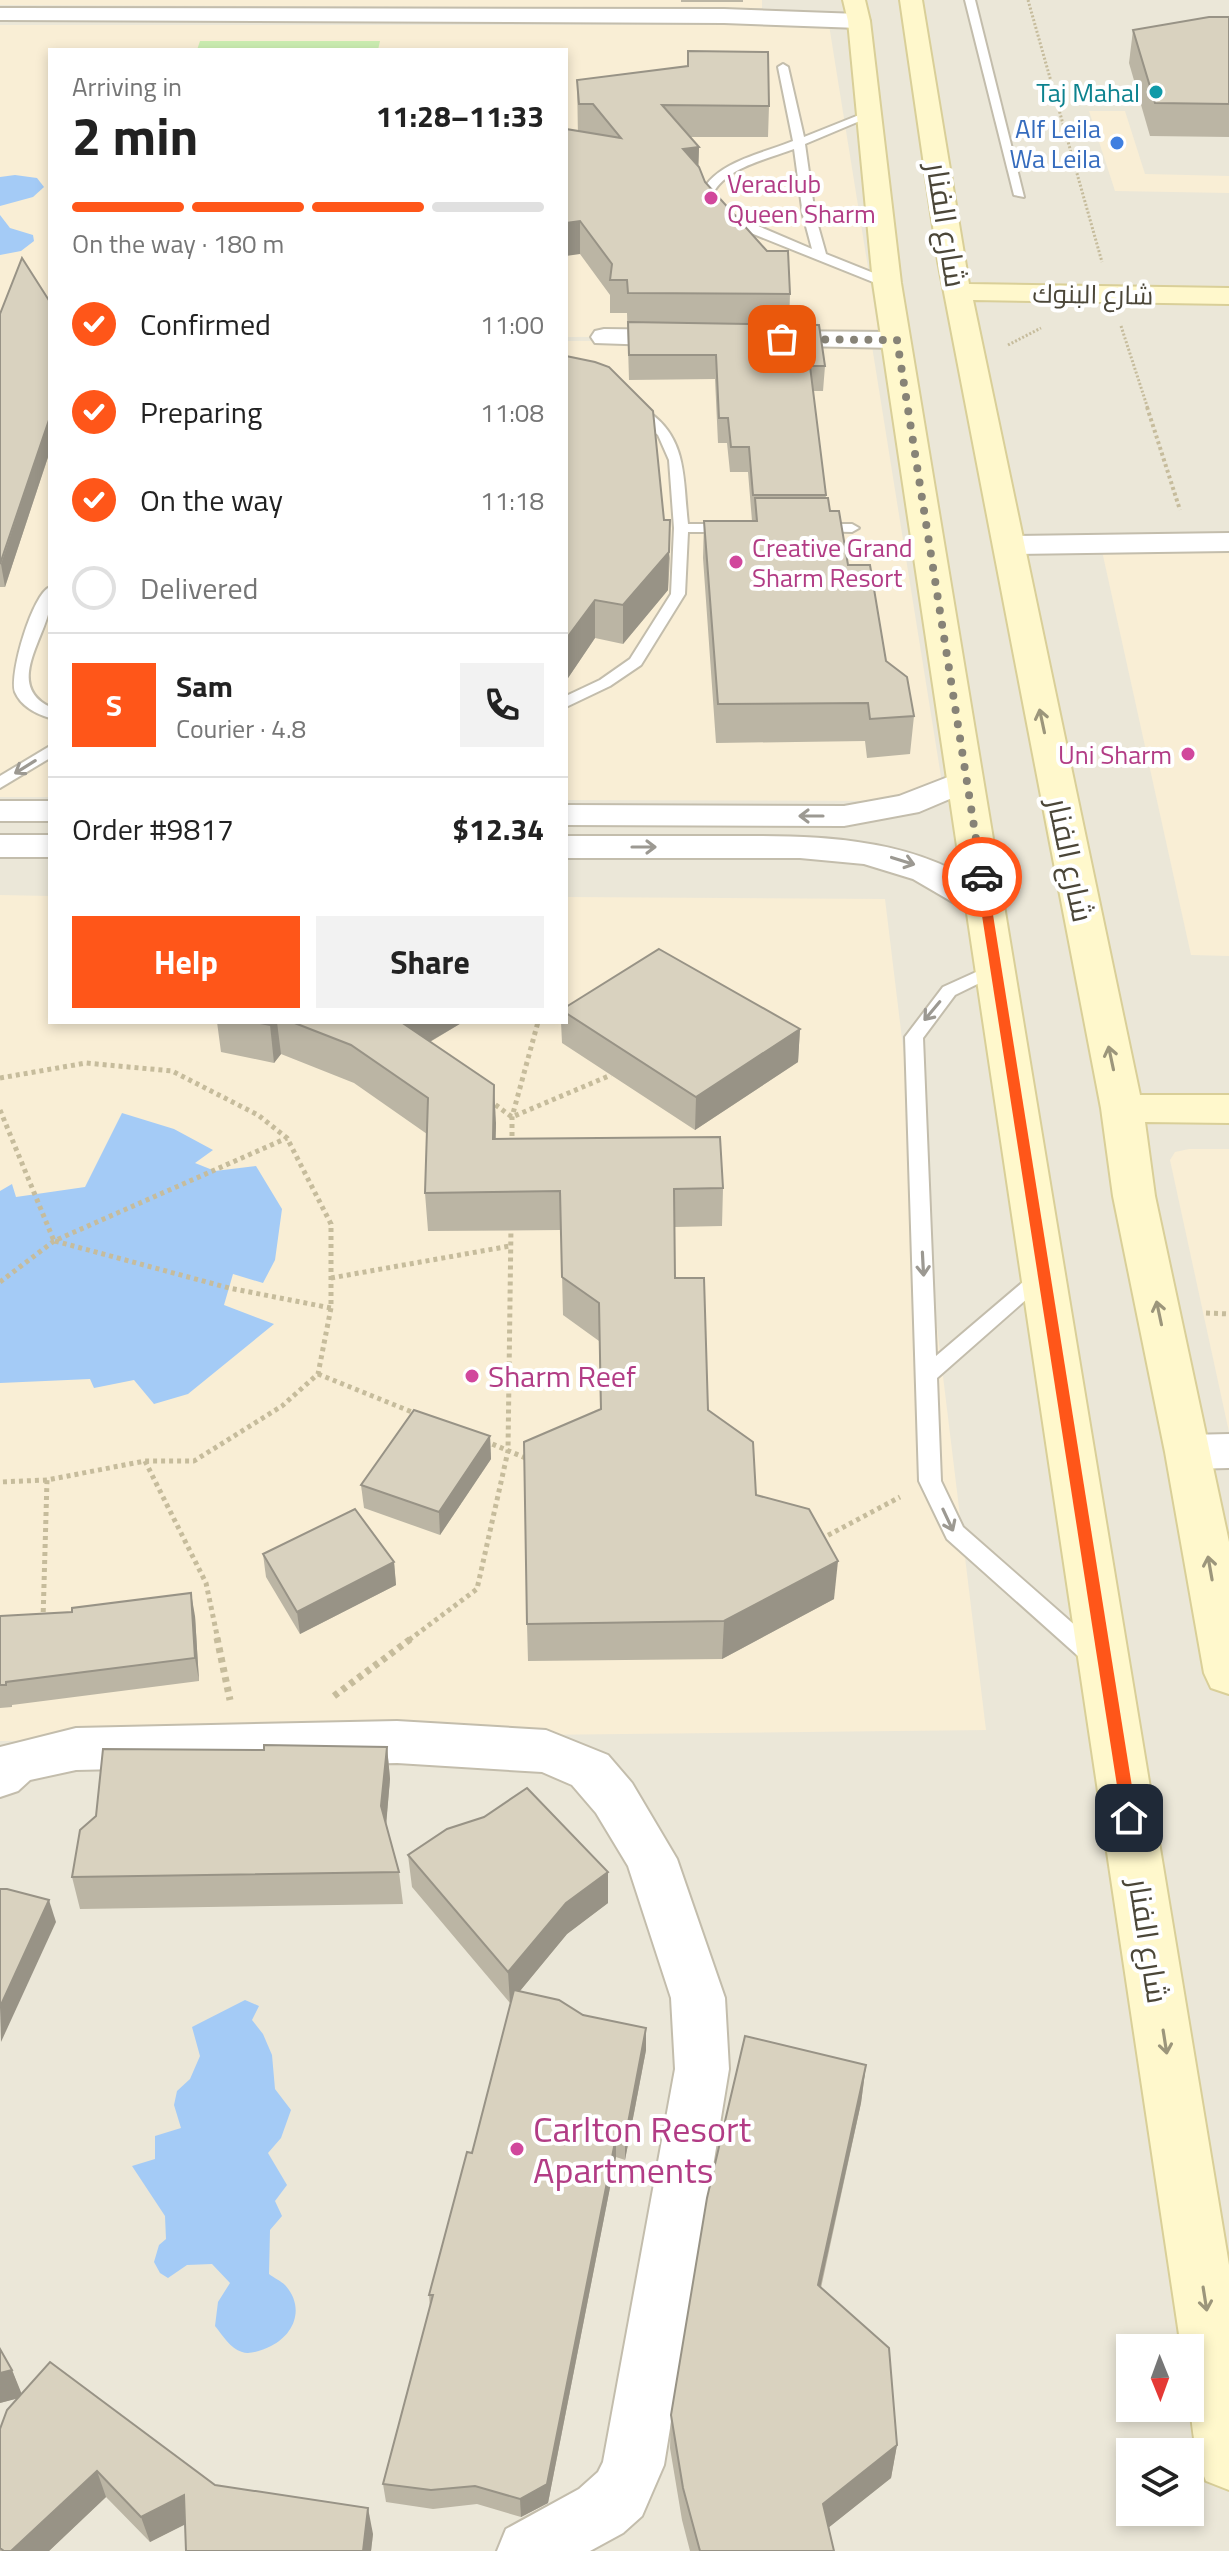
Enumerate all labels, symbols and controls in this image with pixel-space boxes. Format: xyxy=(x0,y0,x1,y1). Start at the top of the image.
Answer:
text: Arriving in xyxy=(72,67,182,106)
place label: Taj Mahal xyxy=(1036,73,1140,112)
marker: Taj Mahal xyxy=(1147,83,1165,101)
text: 11:28–11:33 xyxy=(376,93,544,139)
text: 2 min xyxy=(72,96,198,175)
place label: Alf Leila Wa Leila xyxy=(1009,109,1101,178)
marker: Alf Leila Wa Leila xyxy=(1108,134,1126,152)
street label: شارع الفنار xyxy=(914,157,980,291)
place label: Veraclub Queen Sharm xyxy=(727,164,876,233)
marker: Veraclub Queen Sharm xyxy=(702,189,720,207)
text: On the way · 180 m xyxy=(72,224,284,263)
street label: شارع البنوك xyxy=(1032,273,1154,315)
text: Confirmed xyxy=(140,301,271,347)
icon: check xyxy=(72,302,116,346)
text: 11:00 xyxy=(480,305,544,344)
pin xyxy=(748,305,816,373)
icon: bag xyxy=(760,317,804,361)
text: Preparing xyxy=(140,389,262,435)
icon: check xyxy=(72,390,116,434)
text: 11:08 xyxy=(480,393,544,432)
text: On the way xyxy=(140,477,283,523)
icon: check xyxy=(72,478,116,522)
text: 11:18 xyxy=(480,481,544,520)
place label: Creative Grand Sharm Resort xyxy=(752,528,913,597)
marker: Creative Grand Sharm Resort xyxy=(727,553,745,571)
text: Delivered xyxy=(140,565,258,611)
text: Sam xyxy=(176,663,233,709)
button: phone xyxy=(460,663,544,747)
text: S xyxy=(106,682,122,728)
text: Courier · 4.8 xyxy=(176,709,306,748)
one-way arrow xyxy=(1034,709,1049,734)
place label: Uni Sharm xyxy=(1058,735,1172,774)
marker: Uni Sharm xyxy=(1179,745,1197,763)
one-way arrow xyxy=(14,760,37,776)
street label: شارع الفنار xyxy=(1035,792,1107,926)
text: Order #9817 xyxy=(72,806,234,852)
text: $12.34 xyxy=(452,806,544,852)
one-way arrow xyxy=(798,808,825,824)
courier xyxy=(942,837,1022,917)
one-way arrow xyxy=(630,839,657,855)
one-way arrow xyxy=(890,855,915,870)
icon: car xyxy=(960,855,1004,899)
button: Help xyxy=(72,916,300,1008)
button: Share xyxy=(316,916,544,1008)
one-way arrow xyxy=(923,1000,941,1020)
one-way arrow xyxy=(1103,1046,1118,1071)
one-way arrow xyxy=(916,1250,931,1277)
one-way arrow xyxy=(1151,1301,1166,1327)
place label: Sharm Reef xyxy=(488,1353,636,1399)
marker: Sharm Reef xyxy=(463,1367,481,1385)
one-way arrow xyxy=(941,1508,956,1532)
one-way arrow xyxy=(1201,1556,1216,1582)
pin xyxy=(1095,1784,1163,1852)
icon: home xyxy=(1107,1796,1151,1840)
street label: شارع الفنار xyxy=(1116,1873,1182,2007)
one-way arrow xyxy=(1158,2029,1173,2054)
place label: Carlton Resort Apartments xyxy=(533,2101,752,2197)
marker: Carlton Resort Apartments xyxy=(508,2140,526,2158)
one-way arrow xyxy=(1198,2286,1213,2311)
north arrow xyxy=(1116,2334,1204,2422)
map controls xyxy=(1116,2334,1204,2526)
button: layers xyxy=(1116,2438,1204,2526)

